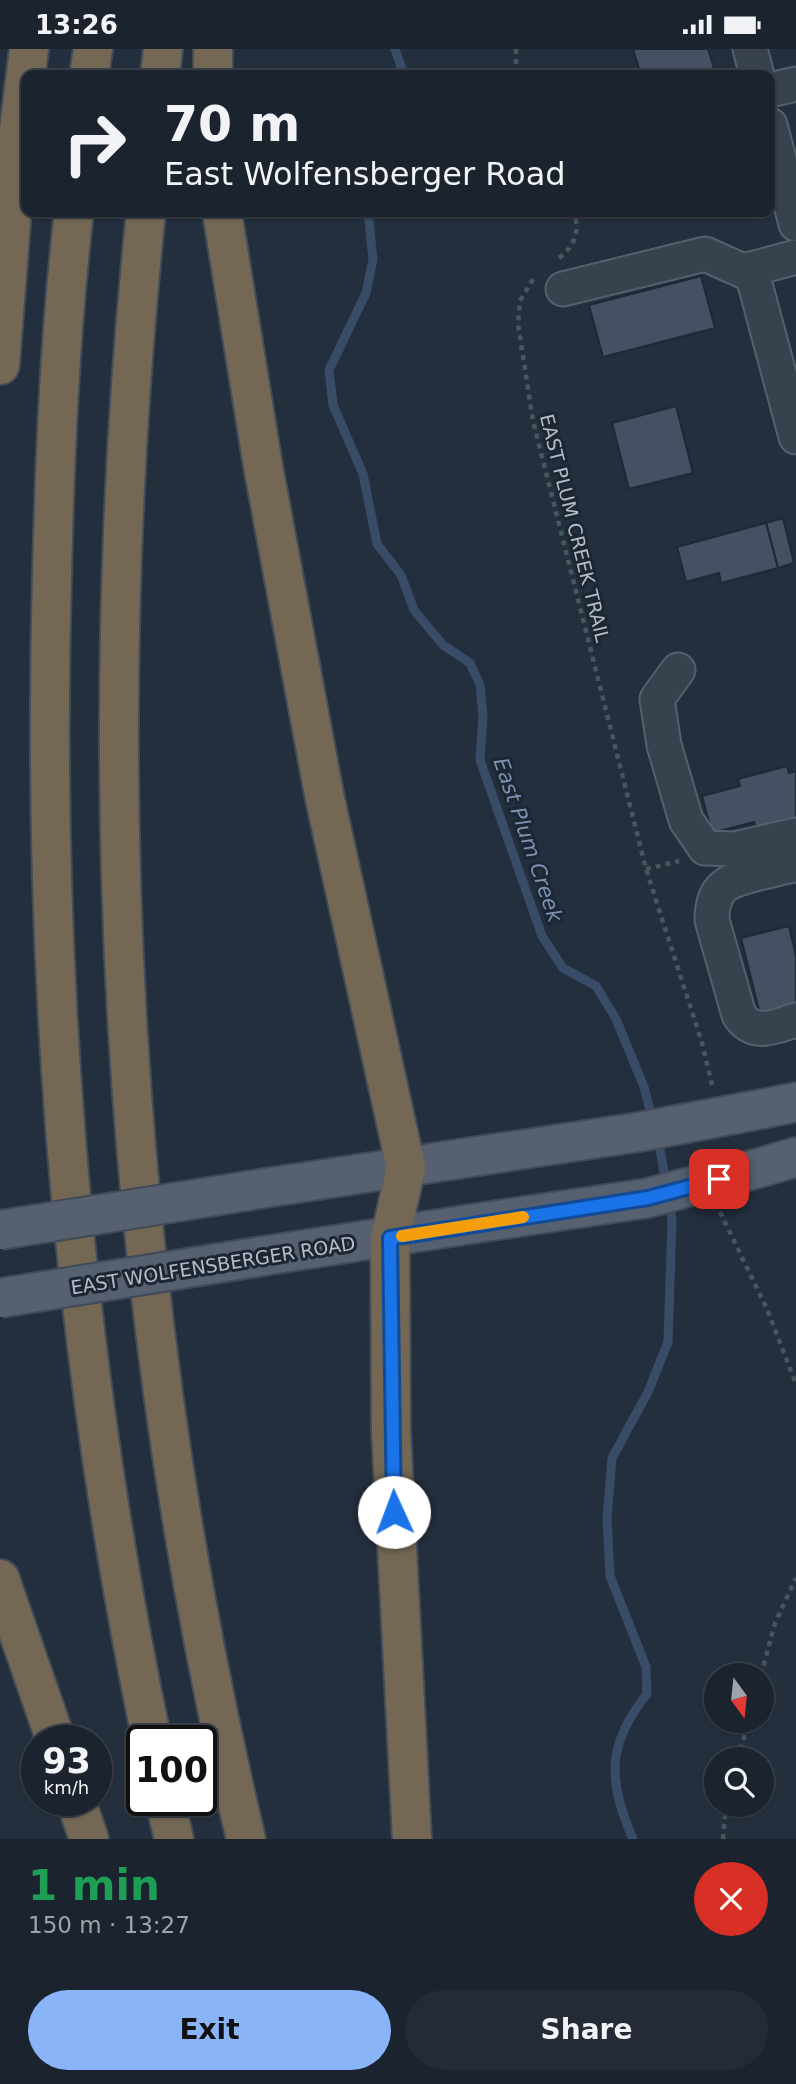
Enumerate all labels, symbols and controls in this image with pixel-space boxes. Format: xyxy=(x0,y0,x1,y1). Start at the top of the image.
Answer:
text: 13:26 xyxy=(35,10,118,40)
text: 70 m xyxy=(164,96,300,153)
icon: right xyxy=(49,98,140,189)
text: East Wolfensberger Road xyxy=(164,155,566,193)
street label: EAST PLUM CREEK TRAIL xyxy=(536,412,614,645)
water label: East Plum Creek xyxy=(489,755,568,926)
pin xyxy=(689,1149,749,1209)
icon: arrive xyxy=(700,1160,738,1198)
street label: EAST WOLFENSBERGER ROAD xyxy=(69,1232,357,1298)
position arrow xyxy=(357,1475,431,1549)
north arrow xyxy=(704,1663,774,1733)
map controls xyxy=(704,1663,774,1817)
speed limit sign: 100 xyxy=(126,1725,217,1816)
text: 93 xyxy=(42,1741,91,1781)
button: search xyxy=(704,1747,774,1817)
text: km/h xyxy=(44,1777,89,1798)
text: 1 min xyxy=(28,1861,160,1910)
button: close xyxy=(694,1862,768,1936)
text: 150 m · 13:27 xyxy=(28,1912,190,1938)
button: Exit xyxy=(28,1990,391,2070)
button: Share xyxy=(405,1990,768,2070)

